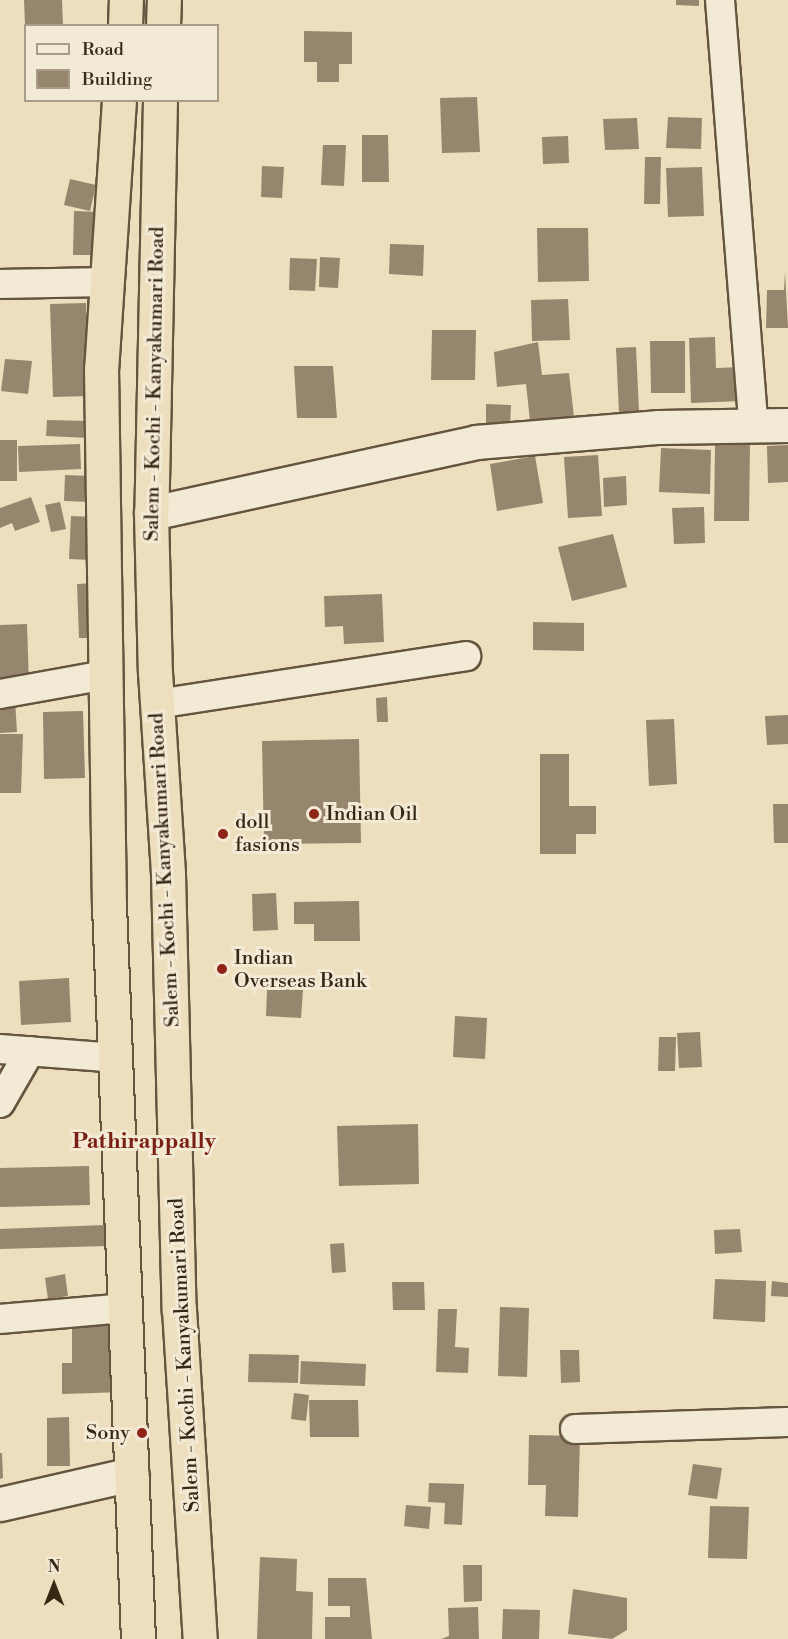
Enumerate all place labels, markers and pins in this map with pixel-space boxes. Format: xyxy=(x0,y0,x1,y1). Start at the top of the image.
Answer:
place label: Indian Oil xyxy=(326,802,418,826)
marker: Indian Oil xyxy=(307,807,321,821)
place label: doll fasions xyxy=(235,810,300,857)
marker: doll fasions xyxy=(216,827,230,841)
place label: Indian Overseas Bank xyxy=(234,946,366,993)
marker: Indian Overseas Bank xyxy=(215,962,229,976)
place label: Sony xyxy=(86,1421,130,1445)
marker: Sony xyxy=(135,1426,149,1440)

